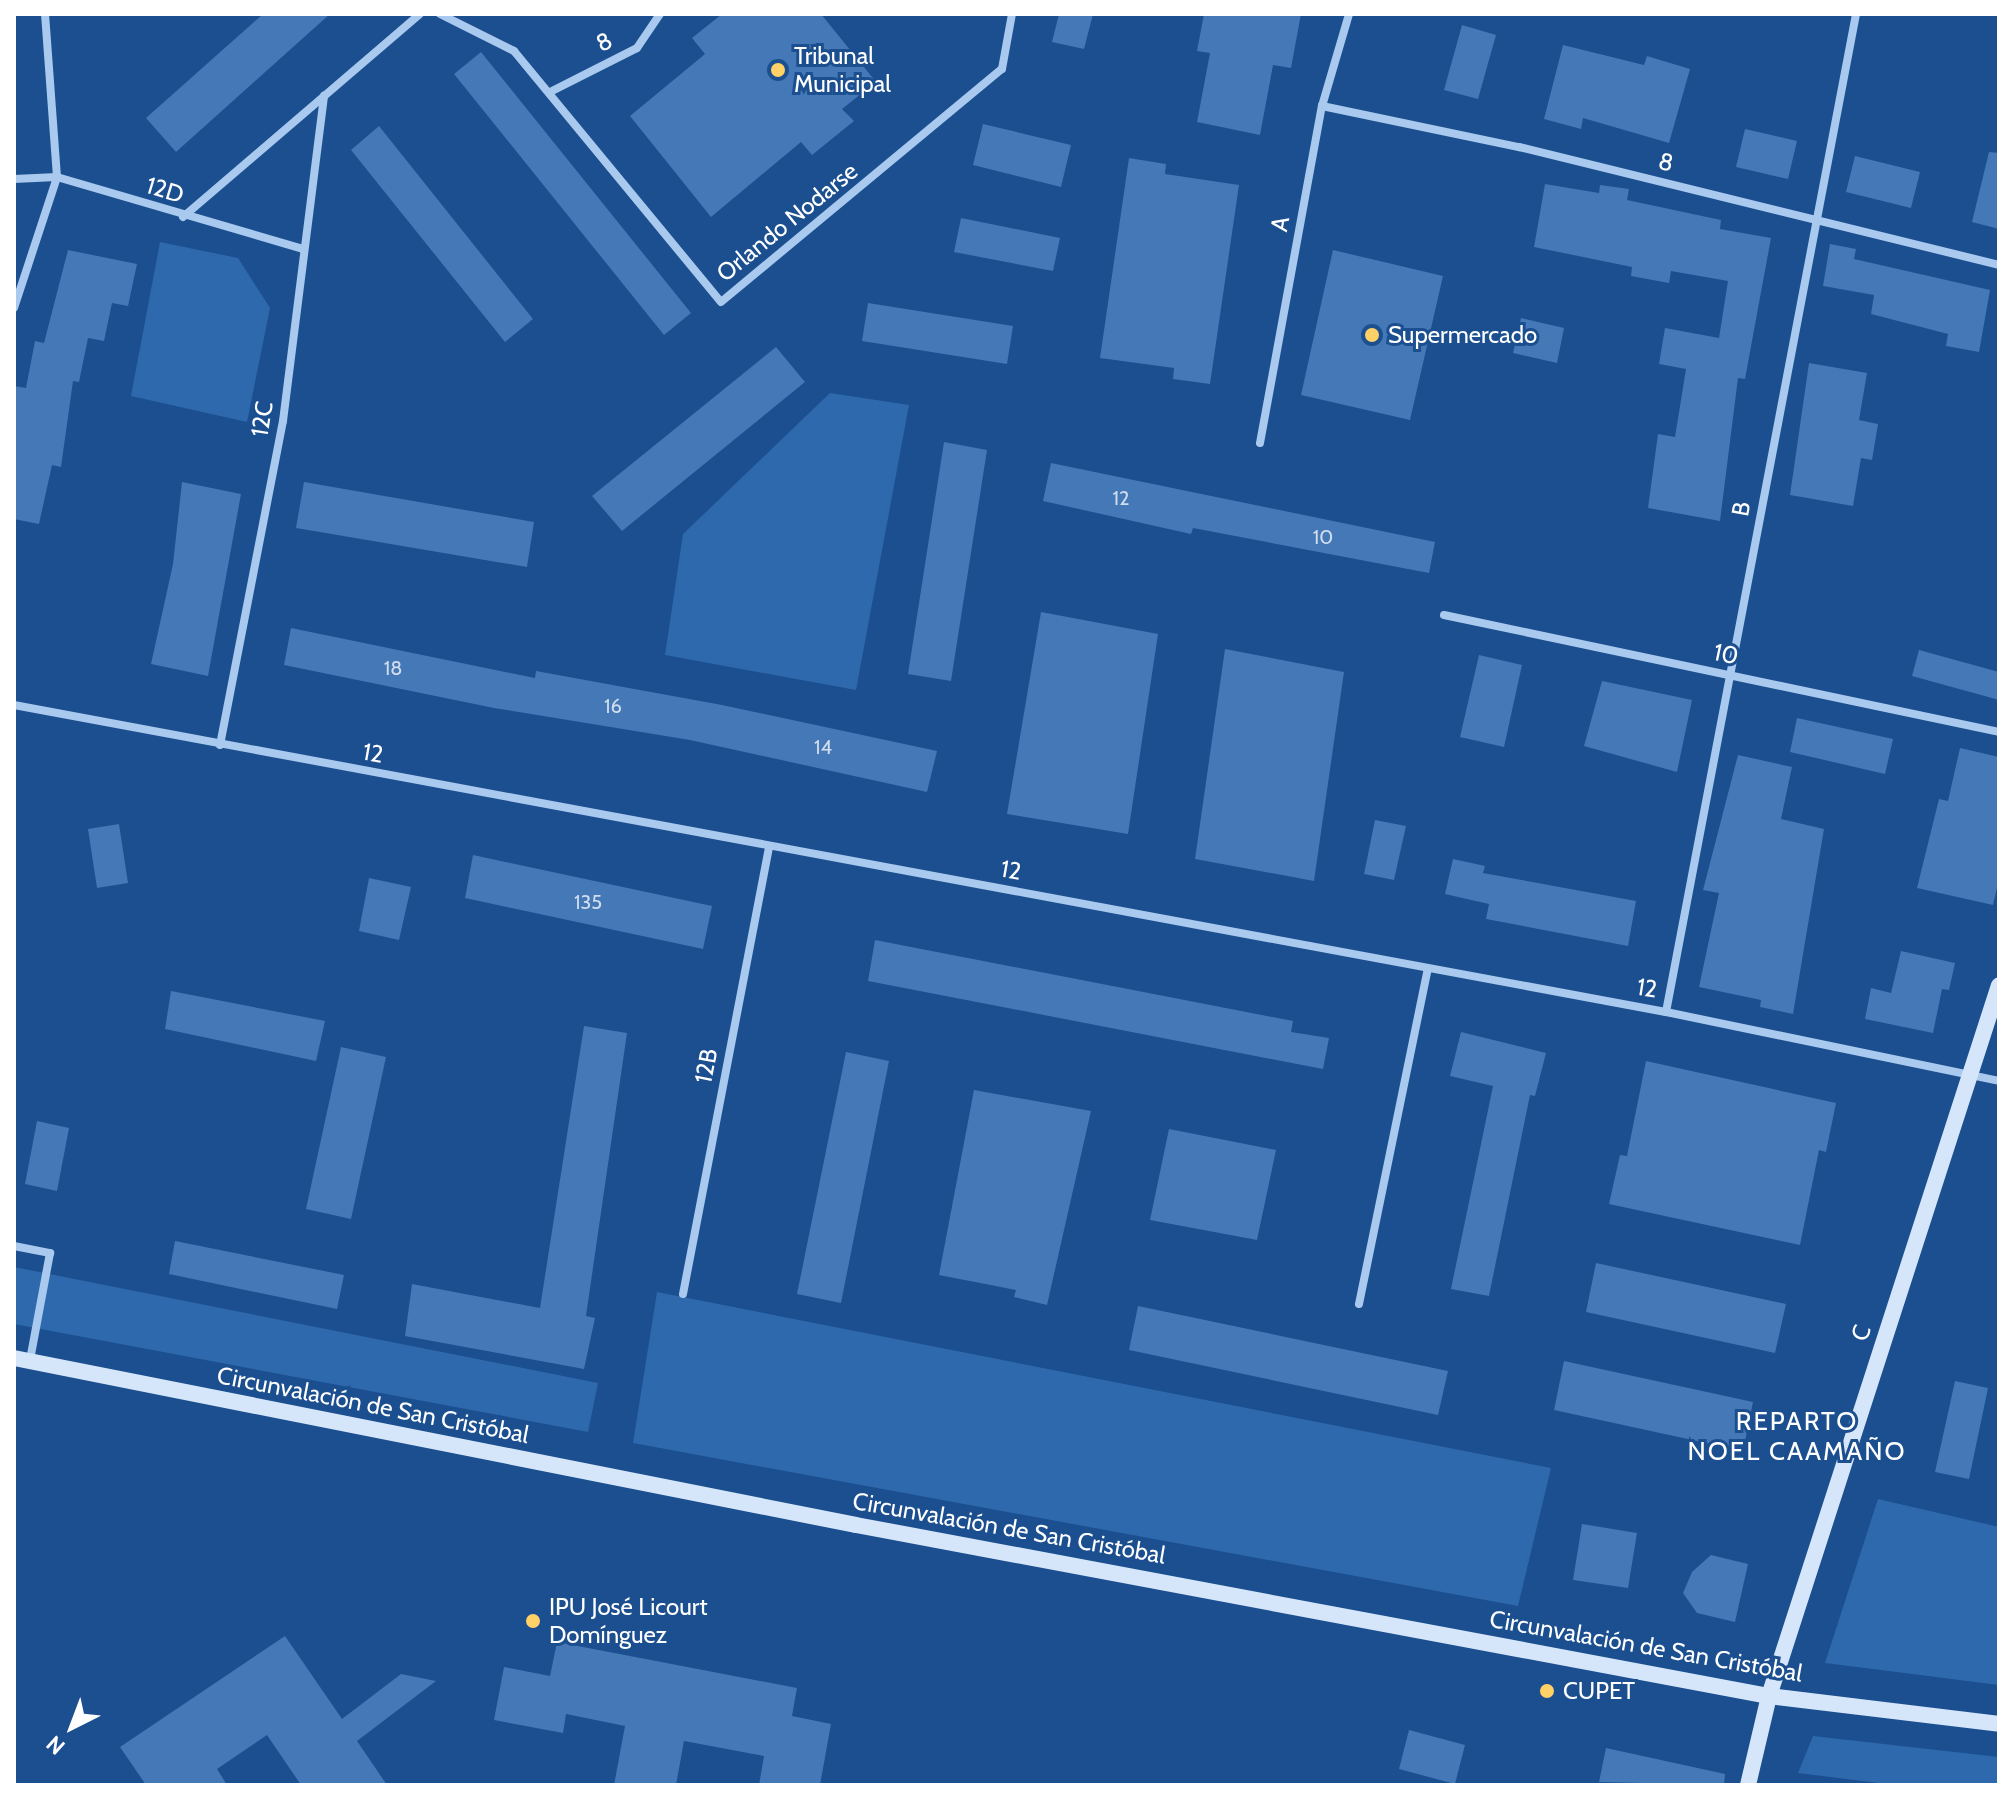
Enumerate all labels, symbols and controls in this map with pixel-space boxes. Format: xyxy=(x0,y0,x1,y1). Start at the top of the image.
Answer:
street label: 8 xyxy=(591,26,617,58)
place label: Tribunal Municipal xyxy=(794,42,891,98)
marker: Tribunal Municipal xyxy=(769,61,787,79)
street label: 8 xyxy=(1655,146,1677,178)
street label: Orlando Nodarse xyxy=(711,156,863,288)
street label: 12D xyxy=(143,171,187,209)
street label: A xyxy=(1265,214,1295,234)
place label: Supermercado xyxy=(1388,321,1537,349)
marker: Supermercado xyxy=(1363,326,1381,344)
street label: 12C xyxy=(245,399,279,439)
house number: 12 xyxy=(1113,486,1129,510)
street label: B xyxy=(1725,499,1757,519)
house number: 10 xyxy=(1313,525,1333,549)
street label: 10 xyxy=(1711,637,1741,671)
house number: 18 xyxy=(384,656,402,680)
house number: 16 xyxy=(604,694,622,718)
house number: 14 xyxy=(814,735,832,759)
street label: 12 xyxy=(360,737,386,769)
street label: 12 xyxy=(998,854,1024,886)
house number: 135 xyxy=(574,890,602,914)
street label: 12 xyxy=(1635,972,1659,1004)
street label: 12B xyxy=(689,1046,723,1086)
street label: C xyxy=(1845,1322,1877,1344)
street label: Circunvalación de San Cristóbal xyxy=(215,1361,531,1449)
district label: REPARTO NOEL CAAMAÑO xyxy=(1687,1406,1907,1468)
street label: Circunvalación de San Cristóbal xyxy=(850,1486,1168,1570)
place label: IPU José Licourt Domínguez xyxy=(549,1593,708,1649)
street label: Circunvalación de San Cristóbal xyxy=(1487,1604,1805,1688)
marker: IPU José Licourt Domínguez xyxy=(524,1612,542,1630)
place label: CUPET xyxy=(1563,1677,1635,1705)
marker: CUPET xyxy=(1538,1682,1556,1700)
north arrow xyxy=(32,1687,112,1767)
text: N xyxy=(41,1730,70,1760)

